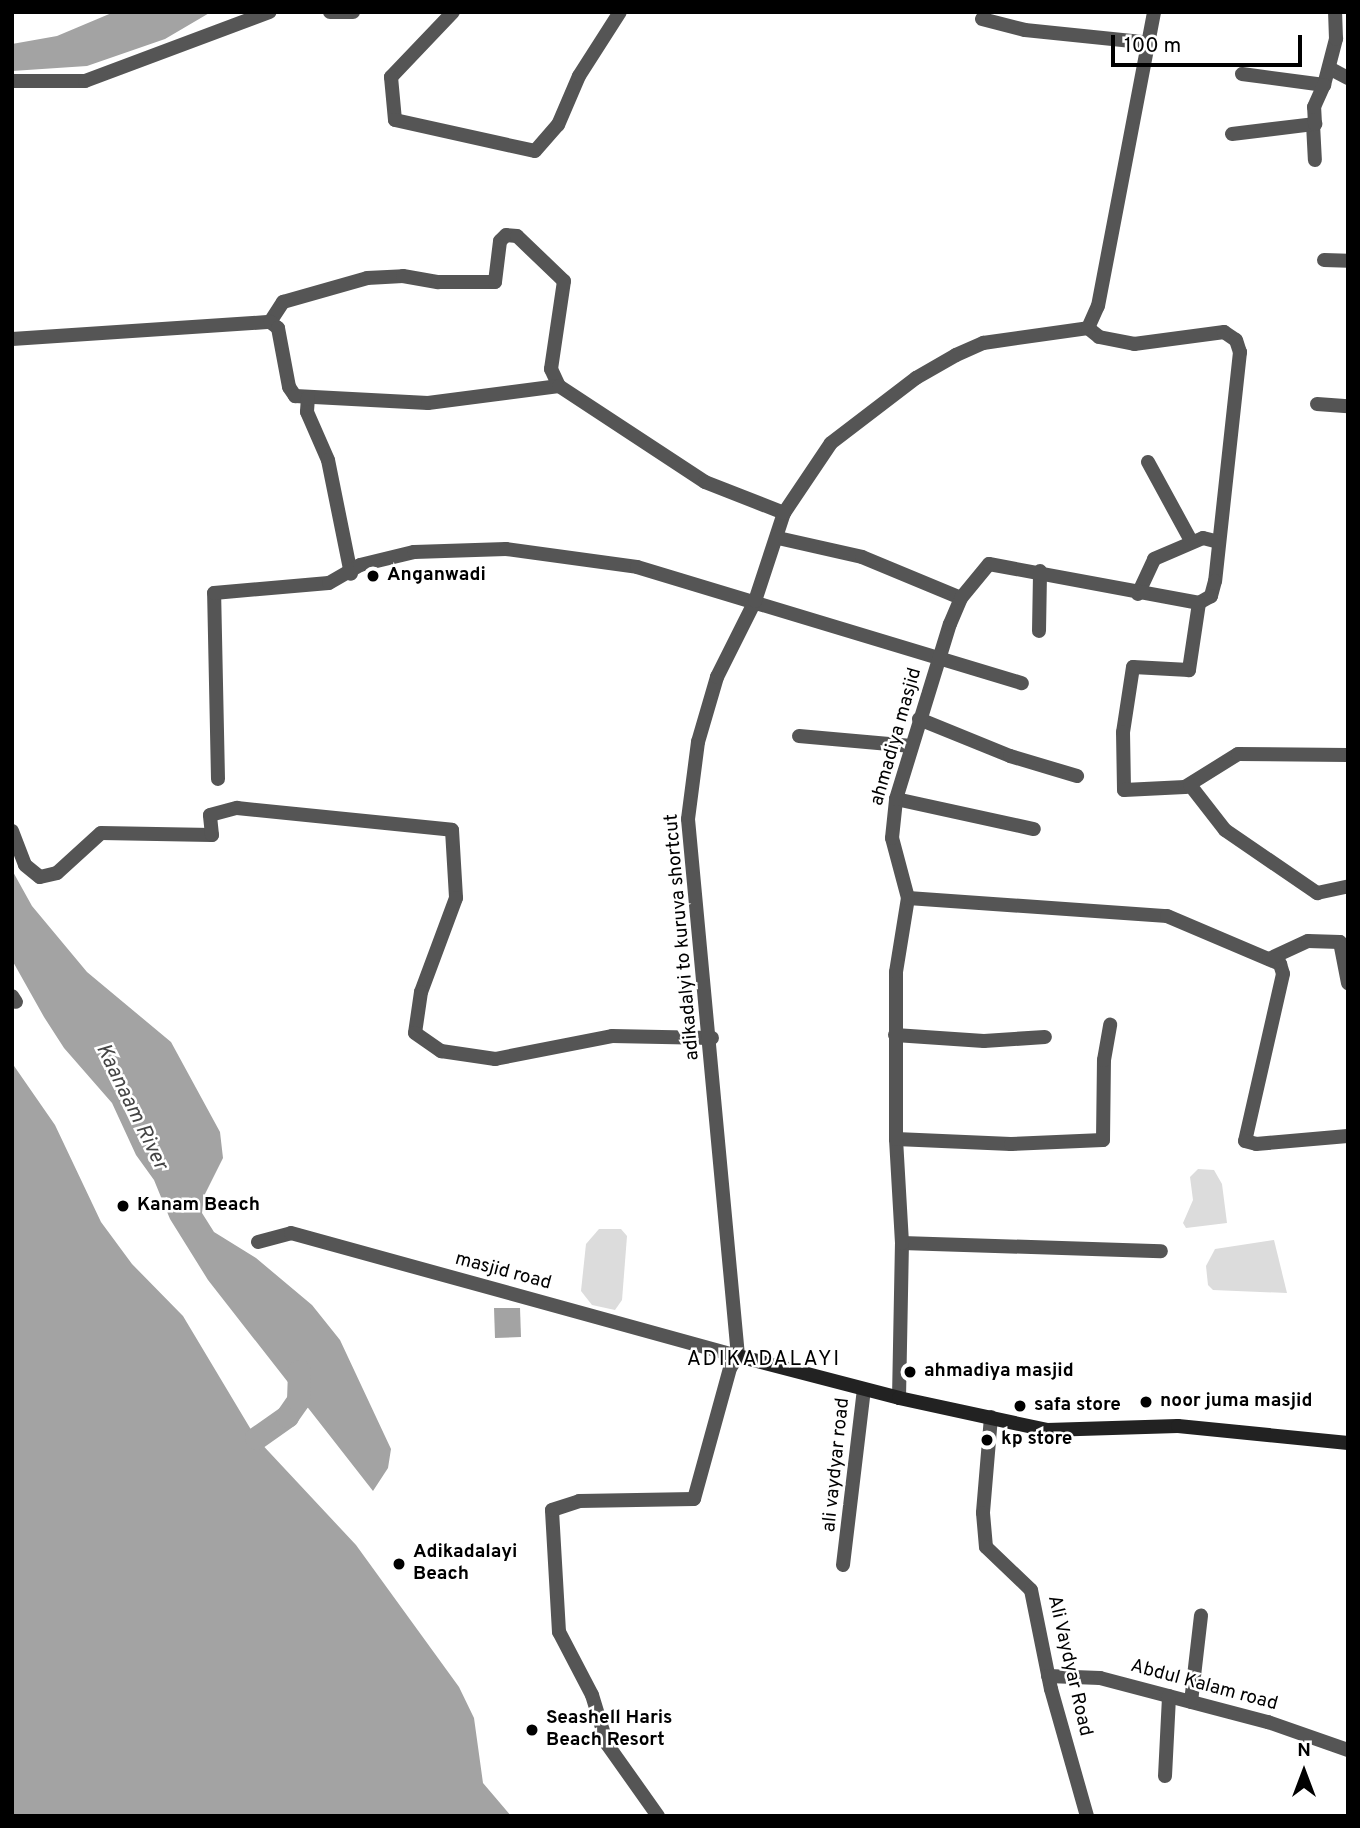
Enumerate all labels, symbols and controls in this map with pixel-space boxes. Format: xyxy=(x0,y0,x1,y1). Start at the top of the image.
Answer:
scale bar xyxy=(1115,21,1306,65)
text: 100 m xyxy=(1124,33,1181,60)
place label: Anganwadi xyxy=(387,565,486,587)
marker: Anganwadi xyxy=(365,568,381,584)
street label: ahmadiya masjid xyxy=(866,665,928,809)
street label: adikadalyi to kuruva shortcut xyxy=(661,813,705,1061)
water label: Kaanaam River xyxy=(90,1040,172,1174)
place label: Kanam Beach xyxy=(137,1195,260,1217)
marker: Kanam Beach xyxy=(115,1198,131,1214)
street label: masjid road xyxy=(452,1248,554,1296)
district label: ADIKADALAYI xyxy=(688,1347,840,1373)
place label: ahmadiya masjid xyxy=(924,1361,1074,1383)
marker: ahmadiya masjid xyxy=(902,1364,918,1380)
place label: noor juma masjid xyxy=(1160,1391,1312,1413)
marker: noor juma masjid xyxy=(1138,1394,1154,1410)
place label: safa store xyxy=(1034,1395,1121,1417)
street label: ali vaydyar road xyxy=(819,1397,855,1533)
marker: safa store xyxy=(1012,1398,1028,1414)
place label: kp store xyxy=(1001,1429,1072,1451)
marker: kp store xyxy=(979,1432,995,1448)
place label: Adikadalayi Beach xyxy=(413,1542,517,1586)
marker: Adikadalayi Beach xyxy=(391,1556,407,1572)
street label: Ali Vaydyar Road xyxy=(1042,1593,1096,1739)
street label: Abdul Kalam road xyxy=(1128,1655,1280,1717)
place label: Seashell Haris Beach Resort xyxy=(546,1708,672,1752)
marker: Seashell Haris Beach Resort xyxy=(524,1722,540,1738)
north arrow xyxy=(1269,1737,1339,1807)
text: N xyxy=(1297,1739,1311,1763)

